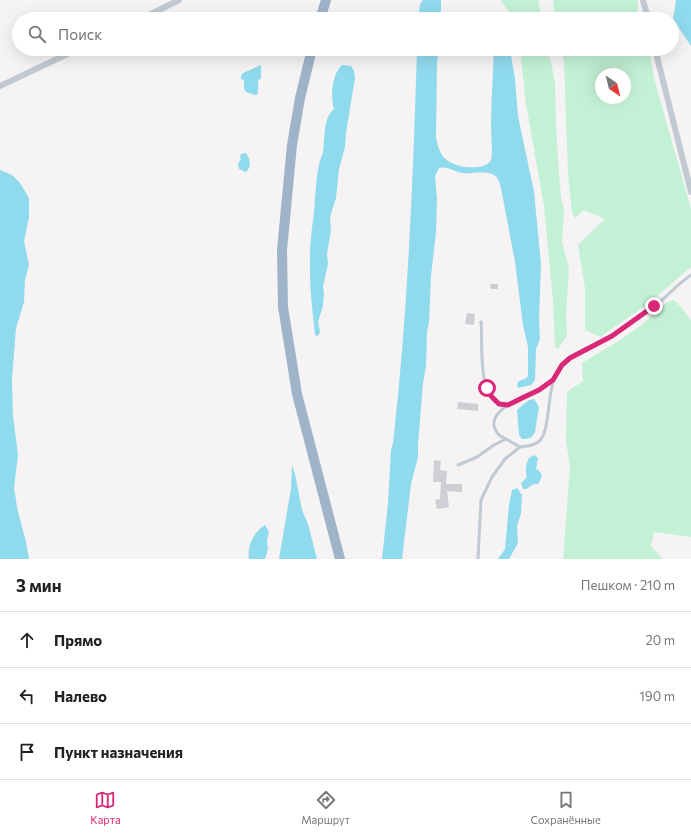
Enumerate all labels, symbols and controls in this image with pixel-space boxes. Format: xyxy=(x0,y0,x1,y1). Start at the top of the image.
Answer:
search box xyxy=(12,12,679,56)
icon: search xyxy=(26,23,48,45)
text: Поиск xyxy=(58,25,102,43)
north arrow xyxy=(595,68,631,104)
route end xyxy=(645,297,663,315)
route start xyxy=(478,379,496,397)
text: 3 мин xyxy=(16,575,62,596)
text: Пешком · 210 m xyxy=(581,577,675,593)
icon: ahead xyxy=(16,629,38,651)
text: Прямо xyxy=(54,631,102,649)
text: 20 m xyxy=(646,632,675,648)
icon: left xyxy=(16,685,38,707)
text: Налево xyxy=(54,687,107,705)
text: 190 m xyxy=(639,688,675,704)
icon: arrive xyxy=(16,741,38,763)
text: Пункт назначения xyxy=(54,743,183,761)
tab: Карта xyxy=(90,789,121,826)
tab: Маршрут xyxy=(301,789,350,826)
tab: Сохранённые xyxy=(531,789,601,826)

